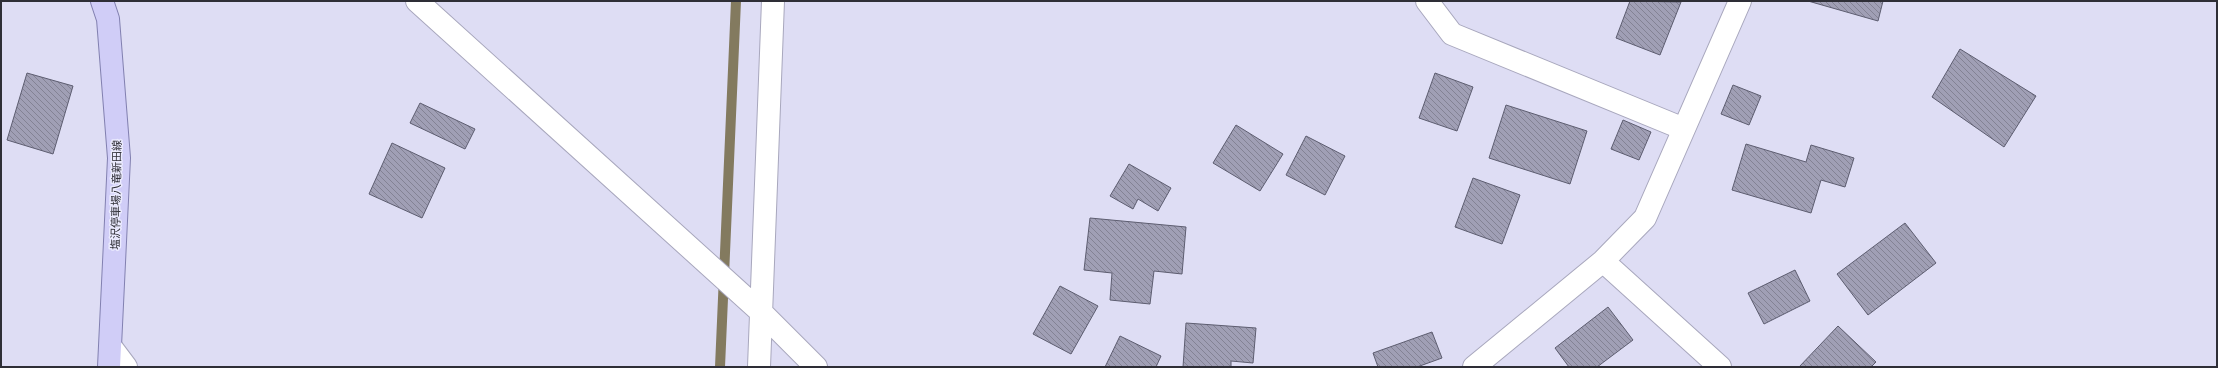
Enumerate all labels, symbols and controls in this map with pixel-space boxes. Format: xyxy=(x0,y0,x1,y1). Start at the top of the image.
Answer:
street label: 塩沢停車場八竜新田線 xyxy=(109,140,123,250)

